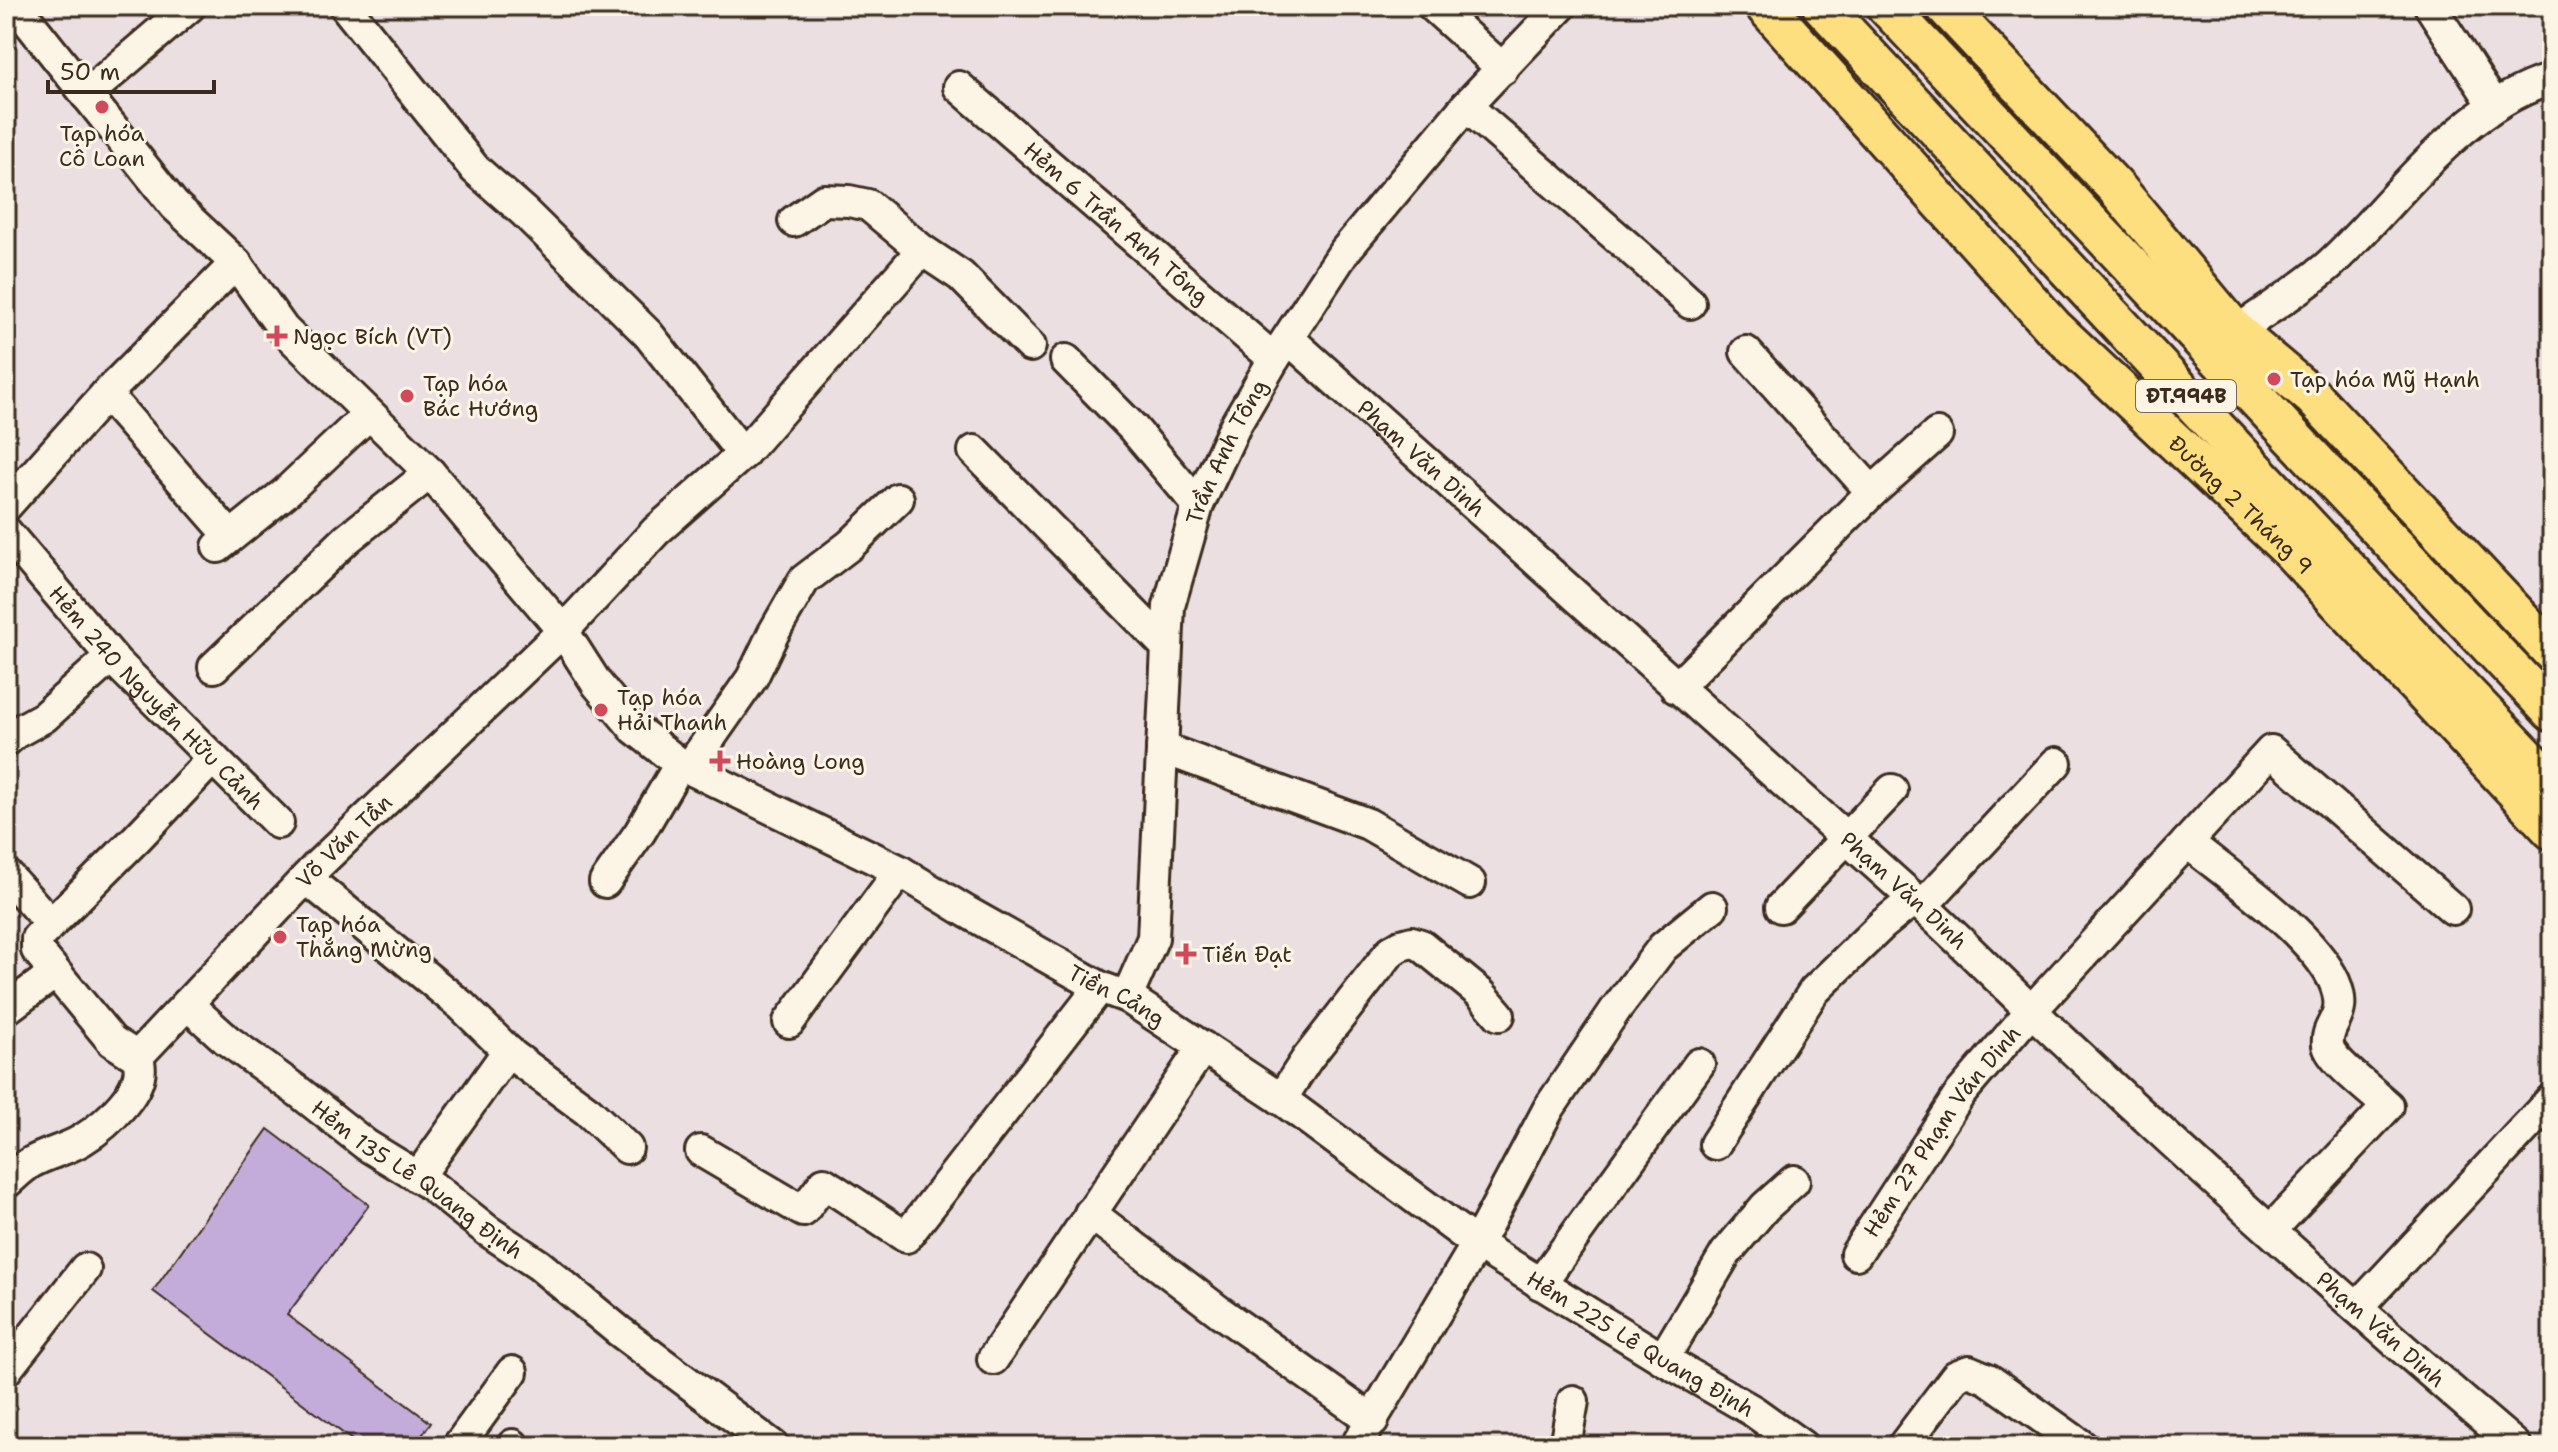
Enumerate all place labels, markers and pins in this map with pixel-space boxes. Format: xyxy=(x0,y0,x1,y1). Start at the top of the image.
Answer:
marker: Tạp hóa Cô Loan xyxy=(93,98,111,116)
place label: Tạp hóa Cô Loan xyxy=(59,119,145,173)
place label: Ngọc Bích (VT) xyxy=(293,322,452,351)
marker: Ngọc Bích (VT) xyxy=(268,327,286,345)
place label: Tạp hóa Mỹ Hạnh xyxy=(2290,365,2480,394)
place label: Tạp hóa Bác Hướng xyxy=(423,369,538,423)
marker: Tạp hóa Mỹ Hạnh xyxy=(2265,370,2283,388)
marker: Tạp hóa Bác Hướng xyxy=(398,387,416,405)
place label: Tạp hóa Hải Thanh xyxy=(617,683,727,737)
marker: Tạp hóa Hải Thanh xyxy=(592,701,610,719)
place label: Hoàng Long xyxy=(736,747,865,776)
marker: Hoàng Long xyxy=(711,752,729,770)
place label: Tạp hóa Thắng Mừng xyxy=(296,910,432,964)
marker: Tạp hóa Thắng Mừng xyxy=(271,928,289,946)
place label: Tiến Đạt xyxy=(1202,940,1292,969)
marker: Tiến Đạt xyxy=(1177,945,1195,963)

